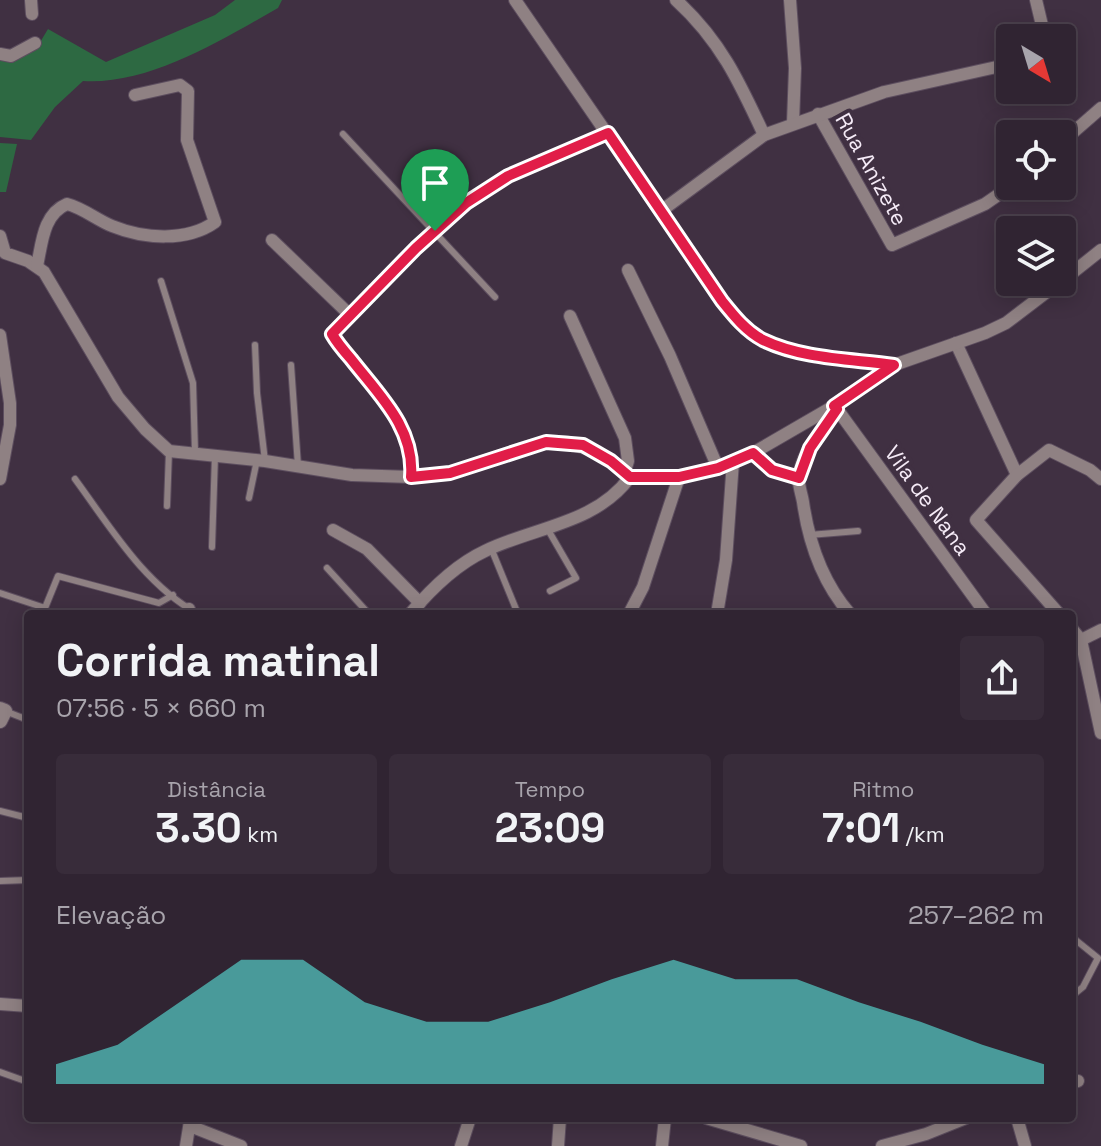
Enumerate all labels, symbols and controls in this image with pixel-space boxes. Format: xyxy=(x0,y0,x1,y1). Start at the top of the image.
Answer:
north arrow xyxy=(996,24,1076,104)
map controls xyxy=(996,24,1076,296)
street label: Rua Anizete xyxy=(830,108,914,230)
button: locate xyxy=(996,120,1076,200)
pin xyxy=(401,149,469,231)
icon: arrive xyxy=(413,161,457,205)
button: layers xyxy=(996,216,1076,296)
street label: Vila de Nana xyxy=(879,440,977,561)
text: Corrida matinal xyxy=(56,633,380,689)
button: share xyxy=(960,636,1044,720)
text: 07:56 · 5 × 660 m xyxy=(56,691,266,725)
text: Distância xyxy=(167,775,266,803)
text: Tempo xyxy=(515,775,585,803)
text: Ritmo xyxy=(852,775,914,803)
text: 3.30 xyxy=(155,803,242,854)
text: 23:09 xyxy=(495,803,605,854)
text: 7:01 xyxy=(822,803,900,854)
text: km xyxy=(242,820,278,848)
text: /km xyxy=(900,820,945,848)
text: Elevação xyxy=(56,898,166,932)
text: 257–262 m xyxy=(908,898,1044,932)

